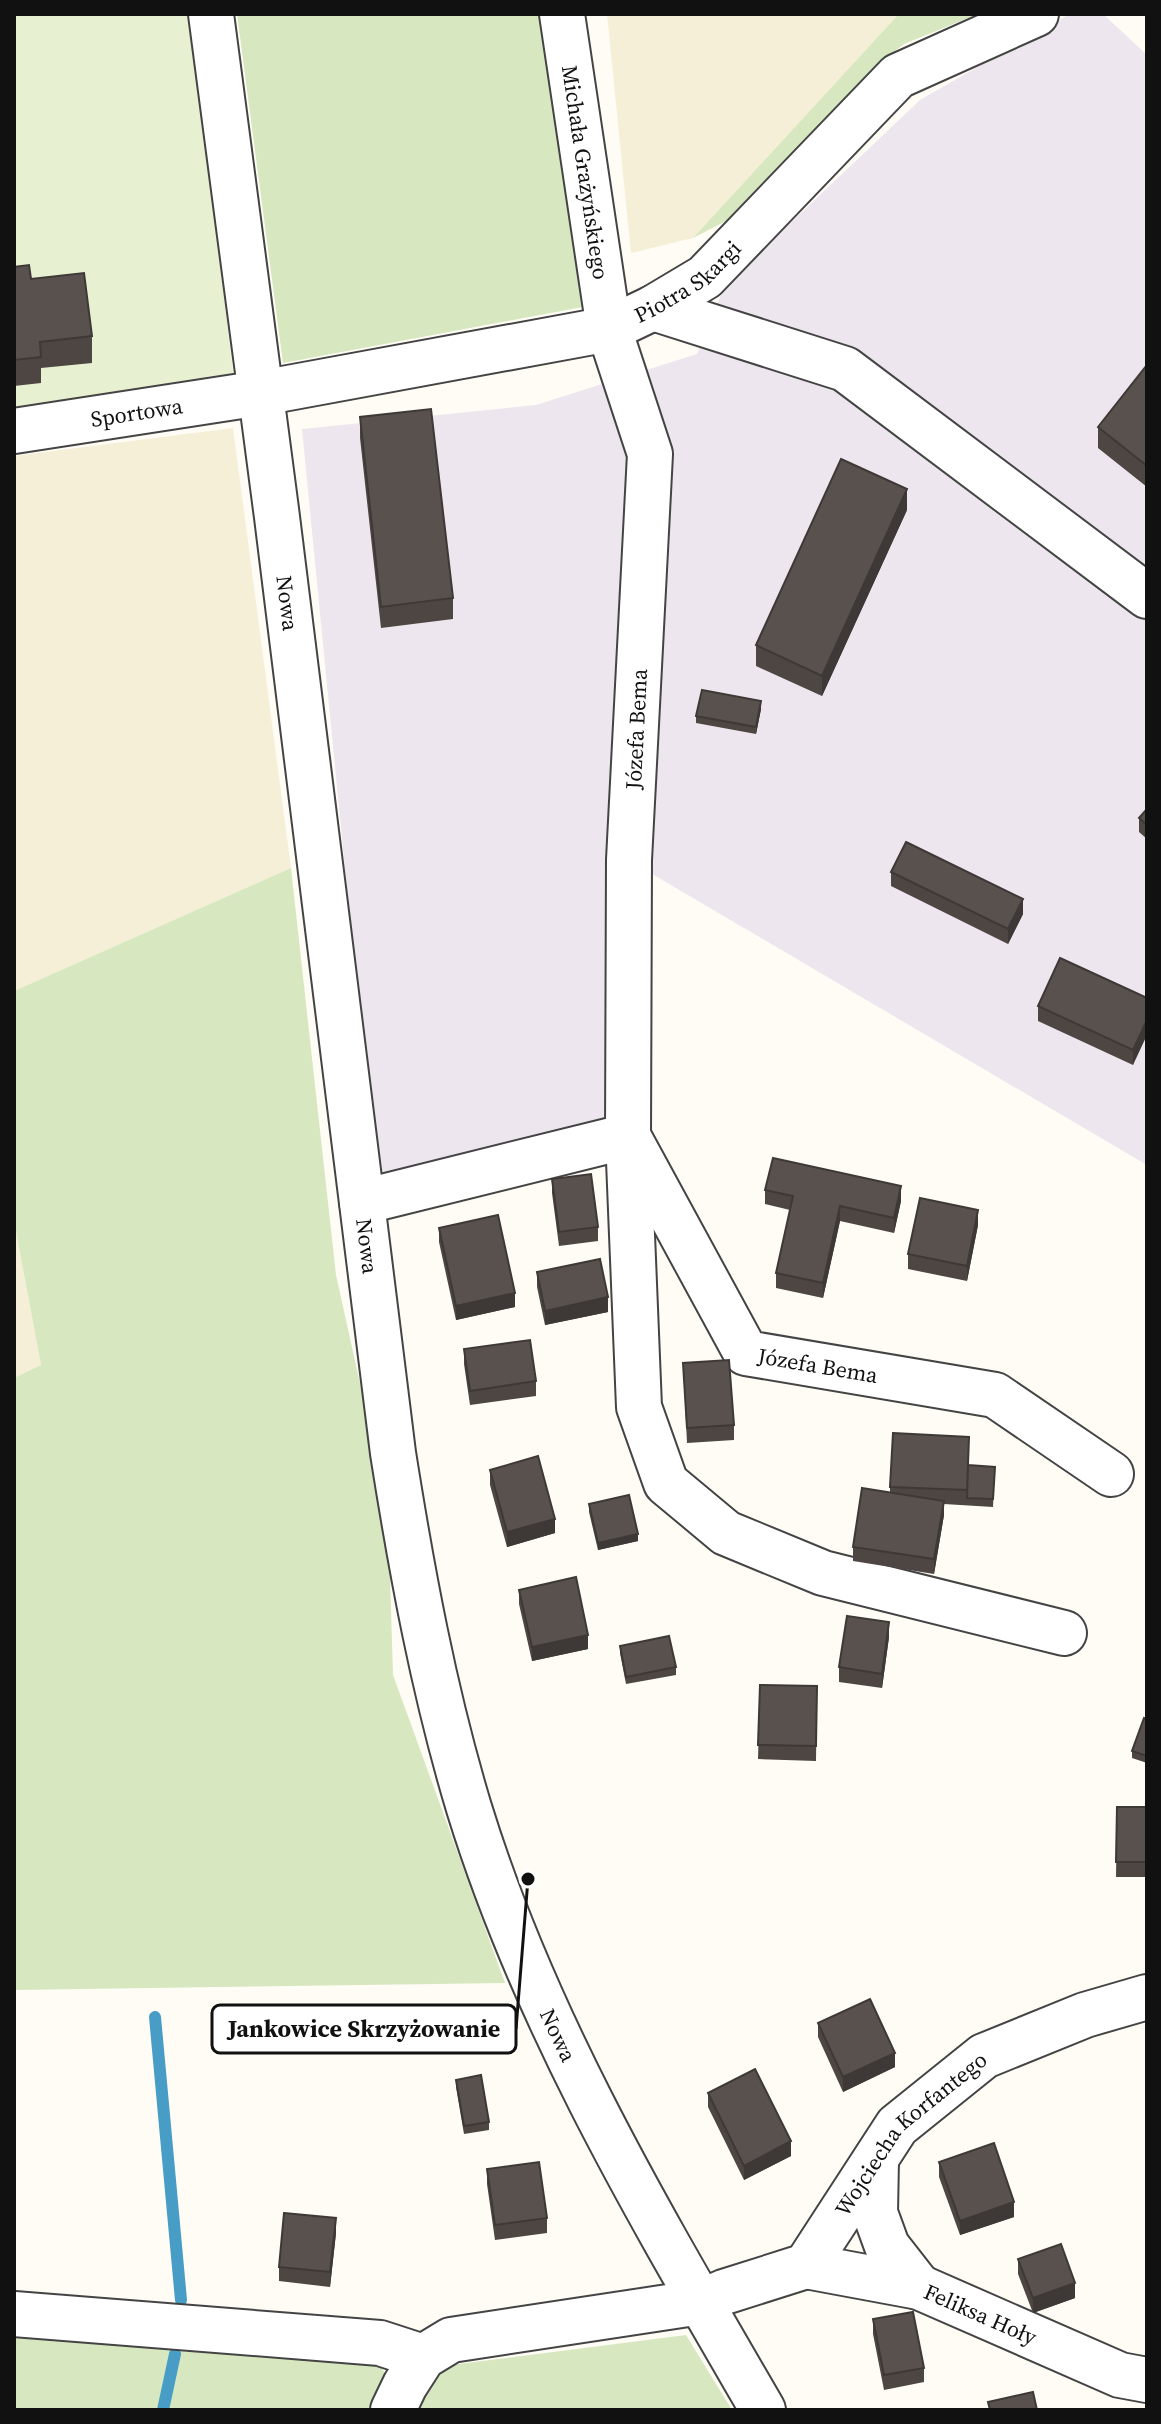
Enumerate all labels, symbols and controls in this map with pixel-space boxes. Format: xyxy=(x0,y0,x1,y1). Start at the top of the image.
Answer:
street label: Michała Grażyńskiego xyxy=(555,63,616,281)
street label: Piotra Skargi xyxy=(629,234,747,330)
street label: Sportowa xyxy=(89,390,185,434)
street label: Nowa xyxy=(269,574,306,633)
street label: Józefa Bema xyxy=(618,667,654,791)
street label: Nowa xyxy=(349,1217,386,1276)
street label: Józefa Bema xyxy=(755,1340,881,1390)
street label: Nowa xyxy=(533,2004,584,2067)
callout: Jankowice Skrzyżowanie xyxy=(212,2005,516,2053)
text: Jankowice Skrzyżowanie xyxy=(226,2012,500,2045)
street label: Wojciecha Korfantego xyxy=(827,2045,993,2222)
street label: Feliksa Hoły xyxy=(919,2276,1042,2352)

